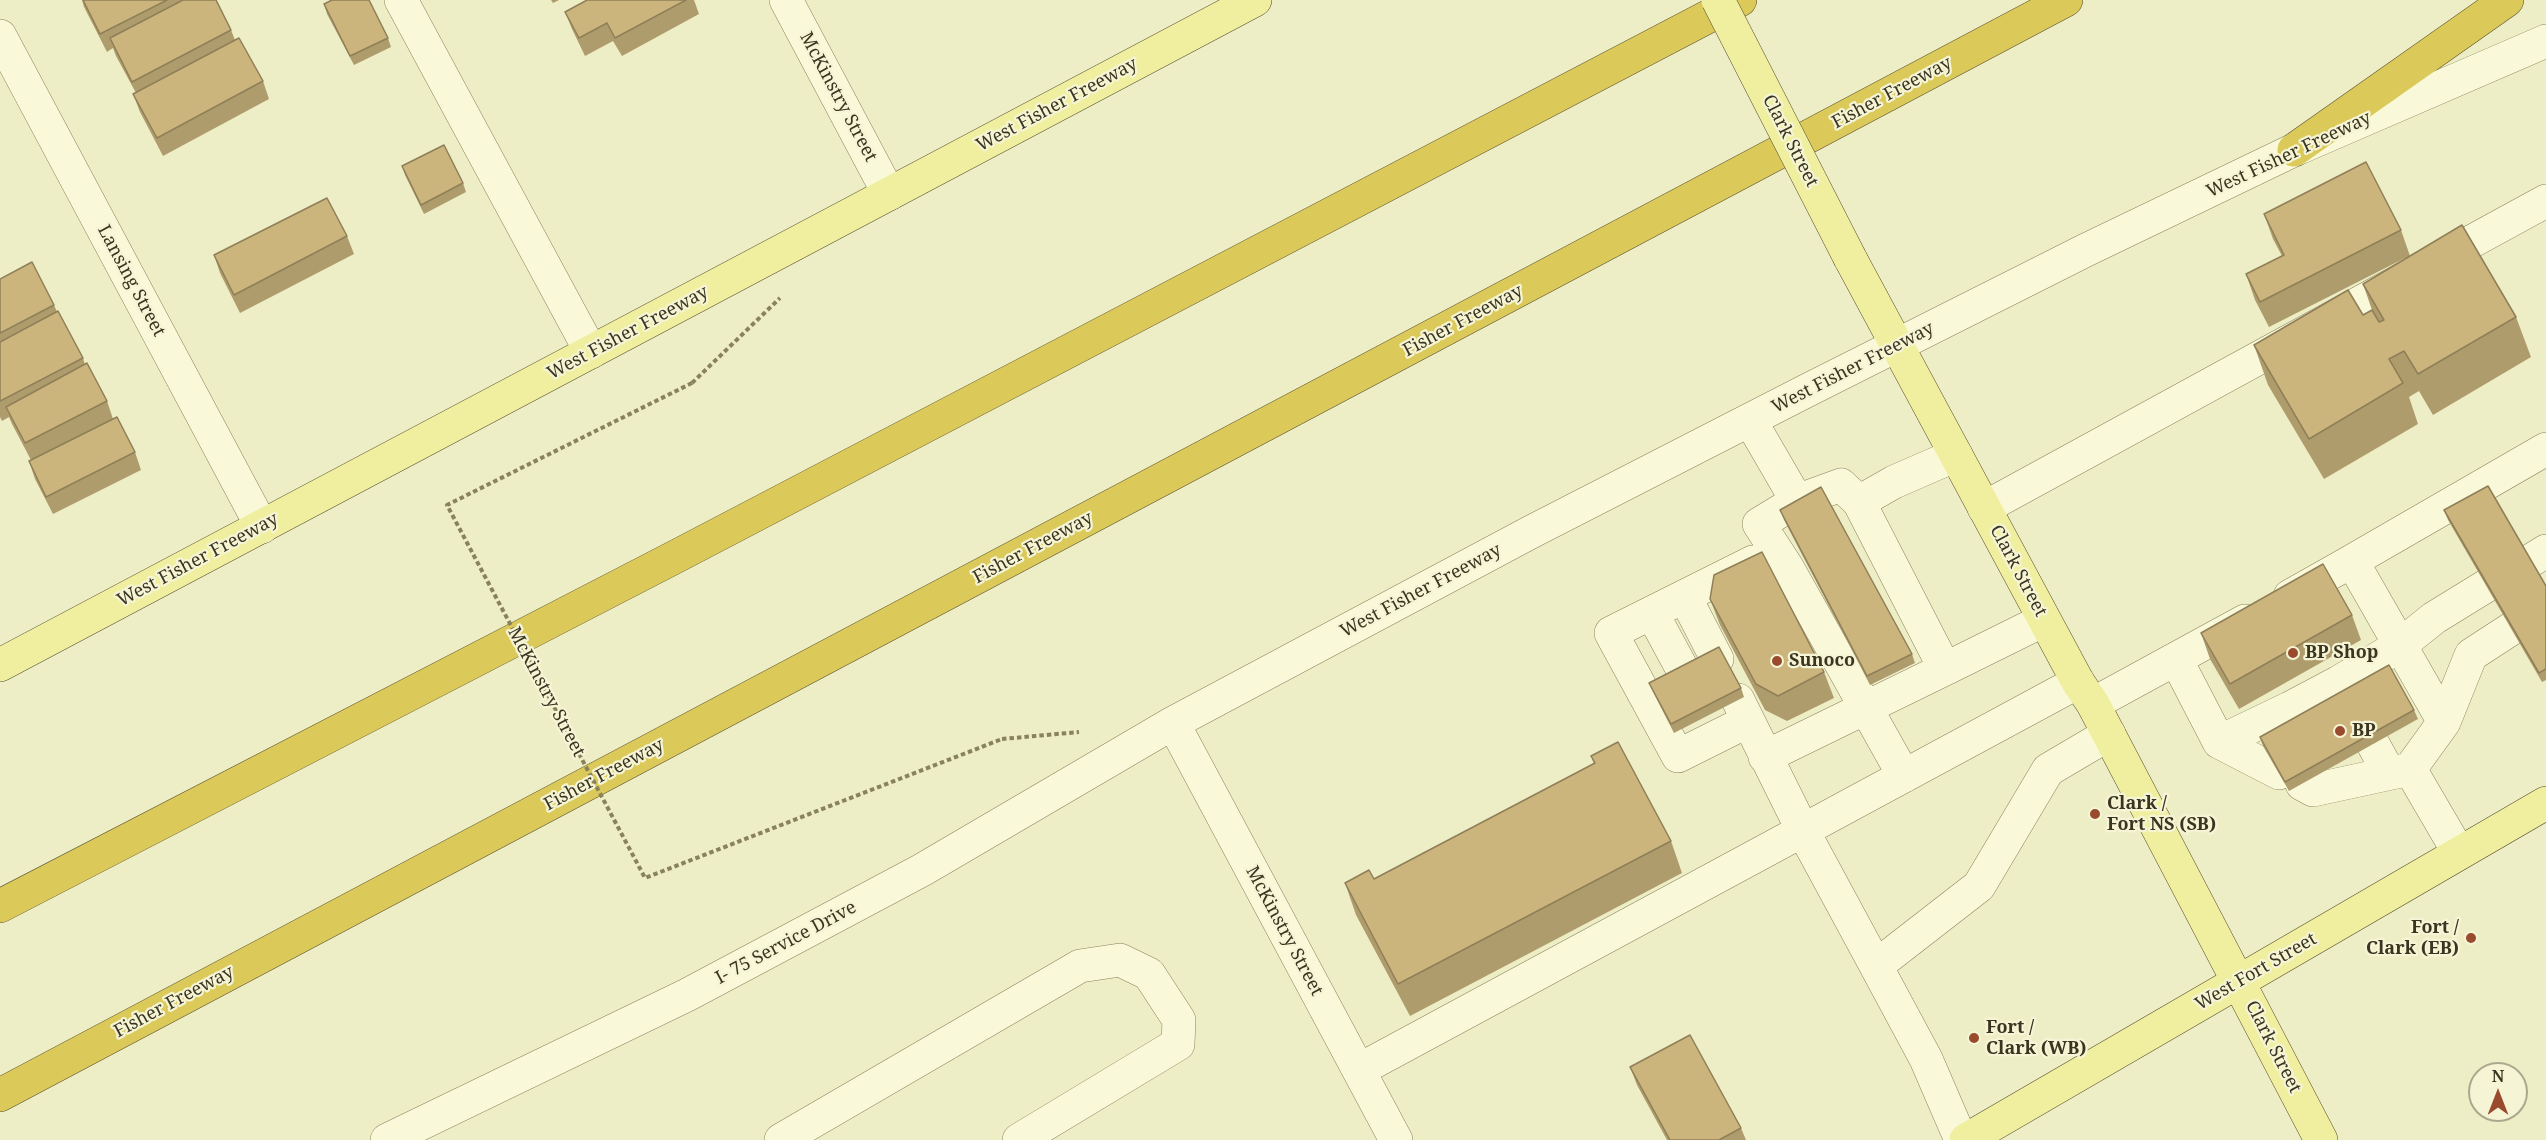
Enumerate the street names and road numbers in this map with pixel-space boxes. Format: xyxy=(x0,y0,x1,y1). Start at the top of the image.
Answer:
street label: McKinstry Street xyxy=(795,28,881,166)
street label: Fisher Freeway xyxy=(1828,52,1956,134)
street label: West Fisher Freeway xyxy=(973,53,1141,157)
street label: Clark Street xyxy=(1758,91,1822,191)
street label: West Fisher Freeway xyxy=(2203,107,2375,203)
street label: Lansing Street xyxy=(93,222,169,340)
street label: Fisher Freeway xyxy=(1399,280,1527,362)
street label: West Fisher Freeway xyxy=(544,281,712,385)
street label: West Fisher Freeway xyxy=(1768,318,1938,418)
street label: Fisher Freeway xyxy=(969,507,1097,589)
street label: West Fisher Freeway xyxy=(114,508,282,612)
street label: Clark Street xyxy=(1985,521,2051,621)
street label: West Fisher Freeway xyxy=(1337,539,1505,643)
street label: McKinstry Street xyxy=(503,623,589,761)
street label: Fisher Freeway xyxy=(540,734,668,816)
street label: McKinstry Street xyxy=(1241,862,1327,1000)
street label: I- 75 Service Drive xyxy=(712,897,860,989)
street label: West Fort Street xyxy=(2191,929,2321,1015)
street label: Fisher Freeway xyxy=(110,961,238,1043)
street label: Clark Street xyxy=(2241,997,2305,1097)

